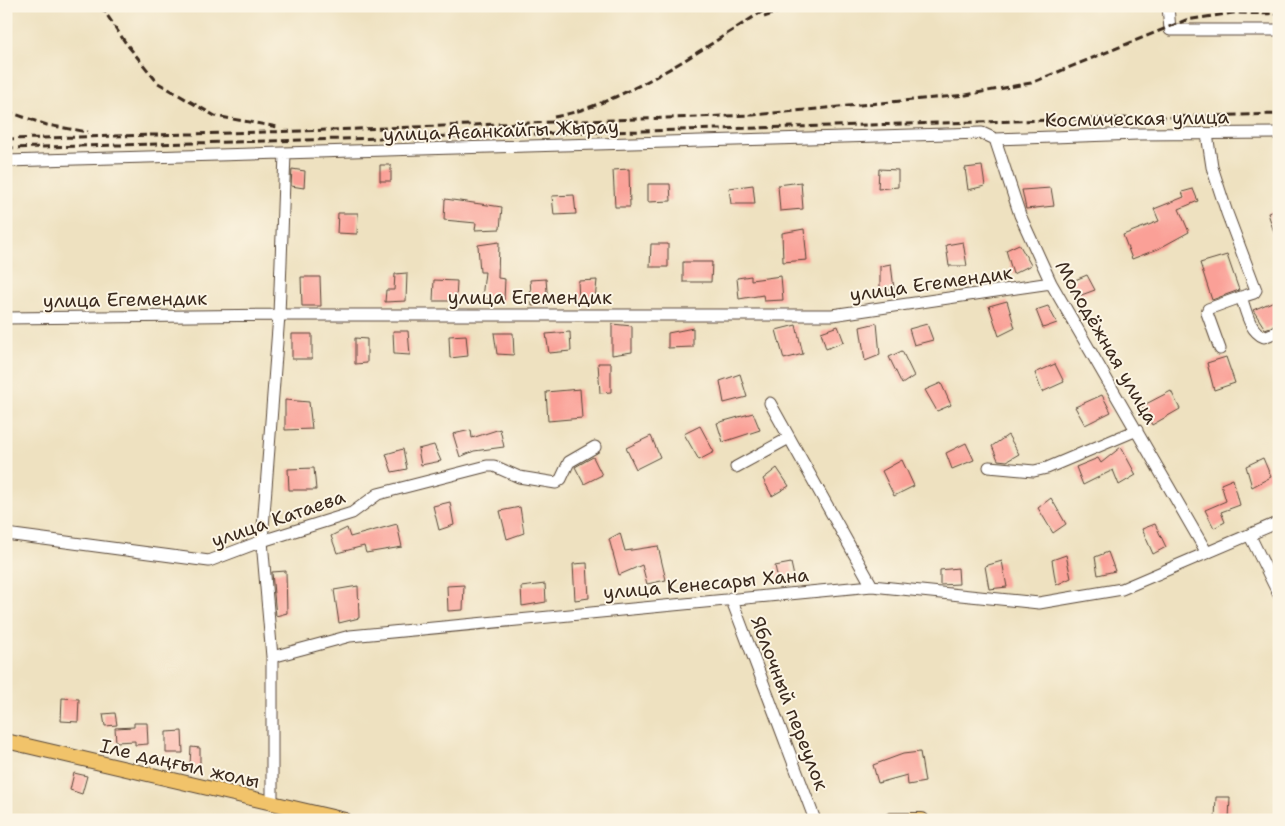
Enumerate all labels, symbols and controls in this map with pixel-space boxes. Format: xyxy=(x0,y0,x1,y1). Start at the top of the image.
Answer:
street label: Космическая улица xyxy=(1044,104,1230,133)
street label: улица Асанкайгы Жырау xyxy=(383,114,619,147)
street label: Молодёжная улица xyxy=(1049,256,1164,429)
street label: улица Егемендик xyxy=(848,260,1014,307)
street label: улица Егемендик xyxy=(448,285,612,310)
street label: улица Егемендик xyxy=(43,286,207,313)
street label: улица Катаева xyxy=(208,484,348,553)
street label: улица Кенесары Хана xyxy=(602,562,810,605)
street label: Яблочный переулок xyxy=(745,613,834,794)
street label: Іле даңғыл жолы xyxy=(98,733,262,794)

